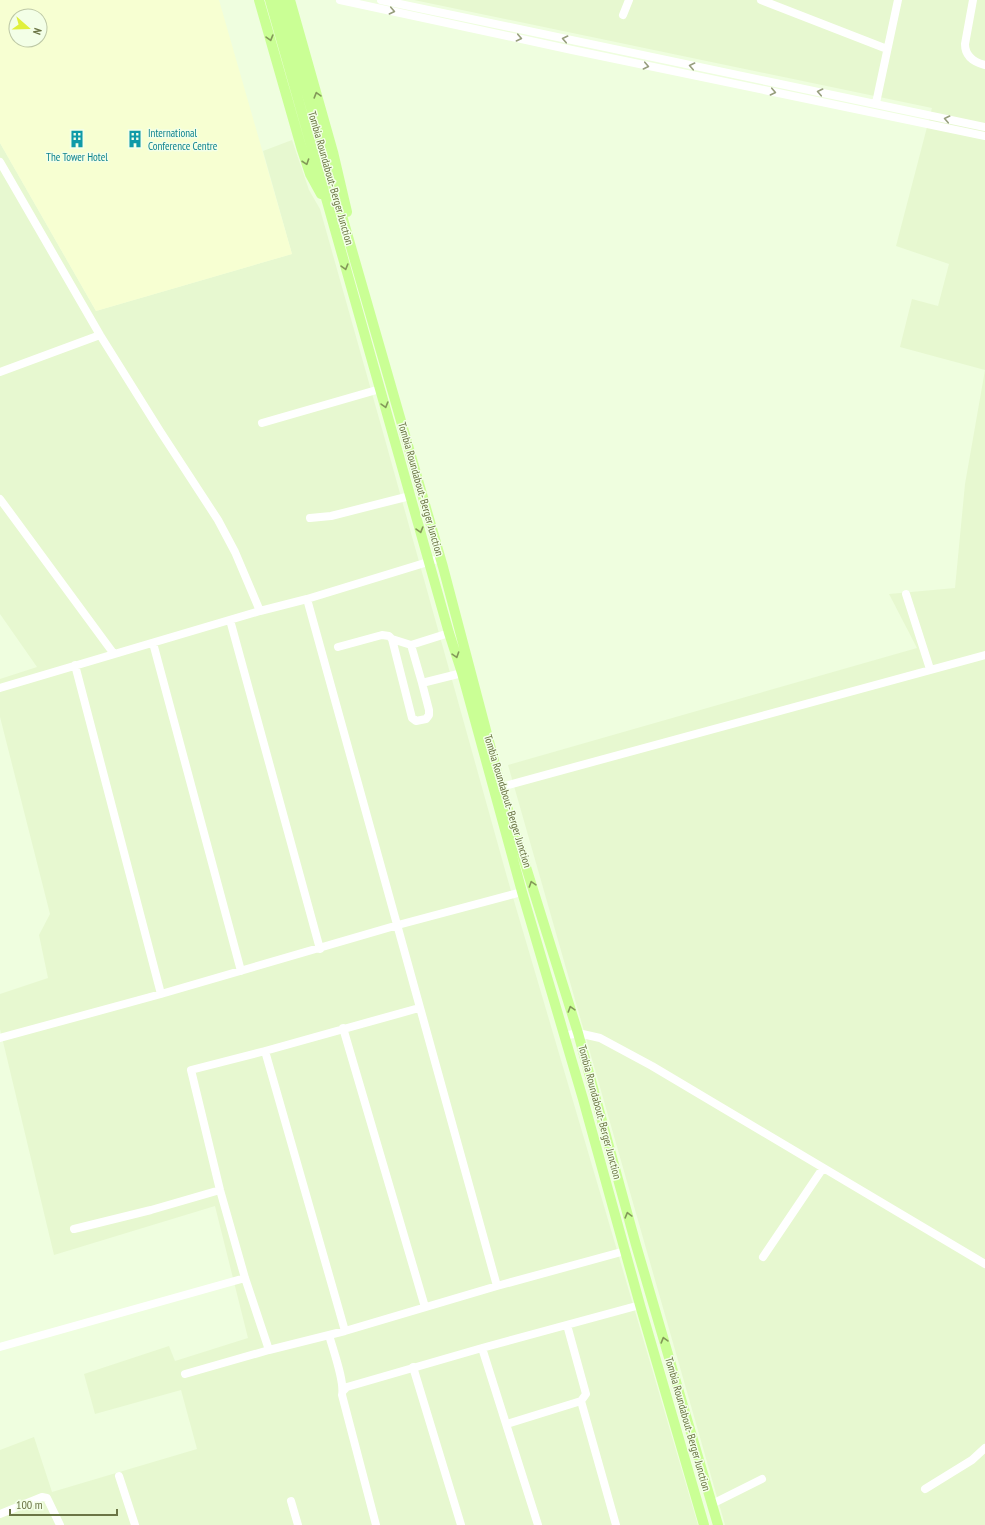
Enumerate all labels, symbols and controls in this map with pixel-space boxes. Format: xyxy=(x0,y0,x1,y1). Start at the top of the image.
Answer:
one-way arrow xyxy=(389,6,395,14)
north arrow xyxy=(8,8,48,48)
text: N xyxy=(30,26,45,37)
one-way arrow xyxy=(265,34,274,41)
one-way arrow xyxy=(516,34,522,42)
one-way arrow xyxy=(562,36,568,44)
one-way arrow xyxy=(643,61,649,69)
one-way arrow xyxy=(689,62,696,70)
one-way arrow xyxy=(770,88,776,96)
one-way arrow xyxy=(817,88,823,96)
one-way arrow xyxy=(313,91,321,98)
street label: Tombia Roundabout- Berger Junction xyxy=(305,110,357,247)
one-way arrow xyxy=(944,116,950,124)
place label: International Conference Centre xyxy=(148,126,218,153)
building icon: The Tower Hotel xyxy=(67,129,87,149)
building icon: International Conference Centre xyxy=(125,129,145,149)
place label: The Tower Hotel xyxy=(46,150,108,164)
one-way arrow xyxy=(302,159,310,166)
one-way arrow xyxy=(340,263,349,270)
one-way arrow xyxy=(380,402,389,409)
street label: Tombia Roundabout- Berger Junction xyxy=(395,421,447,558)
one-way arrow xyxy=(415,527,424,534)
one-way arrow xyxy=(451,652,460,659)
street label: Tombia Roundabout- Berger Junction xyxy=(481,733,535,869)
one-way arrow xyxy=(529,881,537,888)
one-way arrow xyxy=(567,1005,576,1012)
street label: Tombia Roundabout- Berger Junction xyxy=(575,1043,625,1181)
one-way arrow xyxy=(624,1212,633,1219)
one-way arrow xyxy=(660,1336,669,1343)
street label: Tombia Roundabout- Berger Junction xyxy=(662,1356,714,1493)
scale bar xyxy=(10,1491,117,1517)
text: 100 m xyxy=(16,1497,43,1512)

